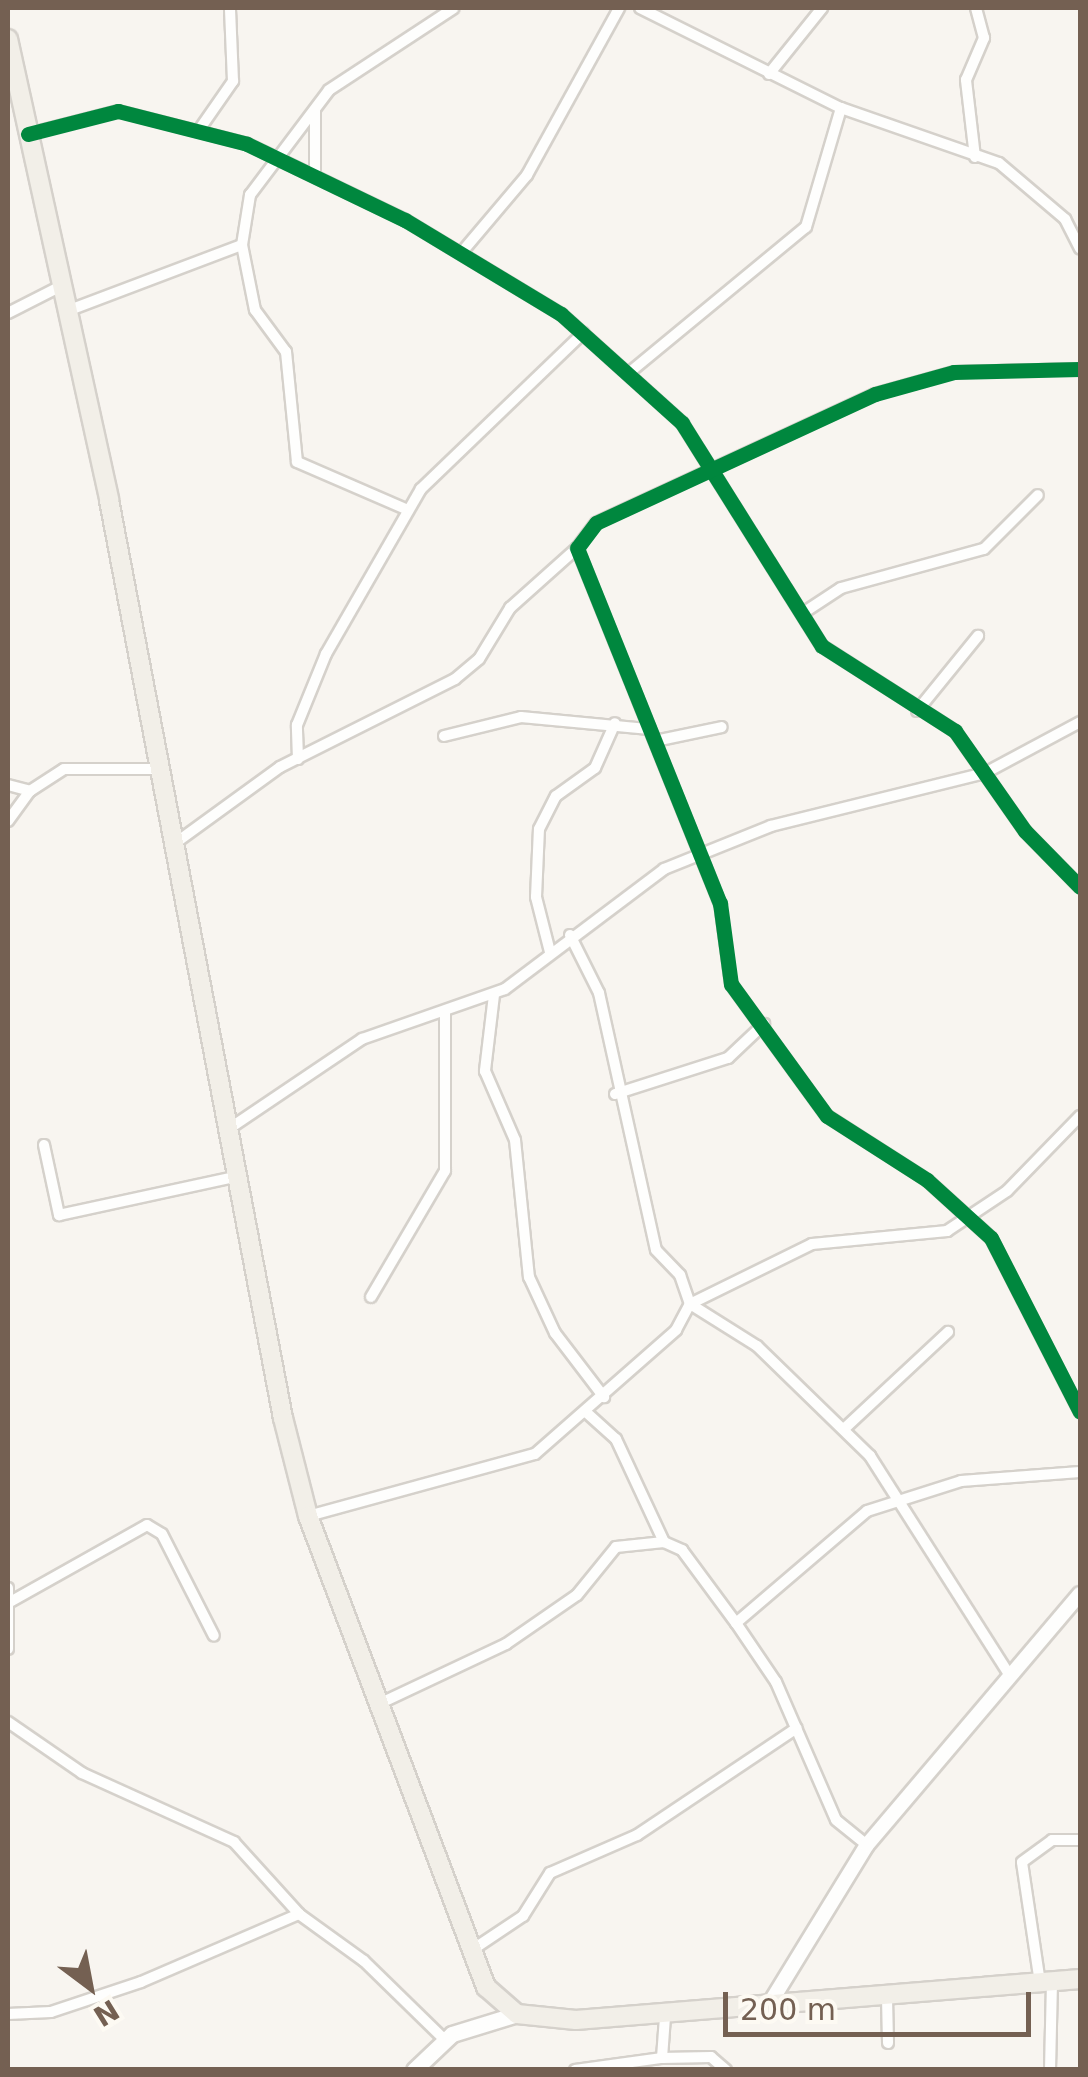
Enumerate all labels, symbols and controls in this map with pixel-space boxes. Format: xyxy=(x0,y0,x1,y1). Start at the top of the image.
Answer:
north arrow xyxy=(40,1937,140,2037)
scale bar xyxy=(728,1972,1036,2034)
text: 200 m xyxy=(740,1992,836,2027)
text: N xyxy=(87,1993,125,2033)

